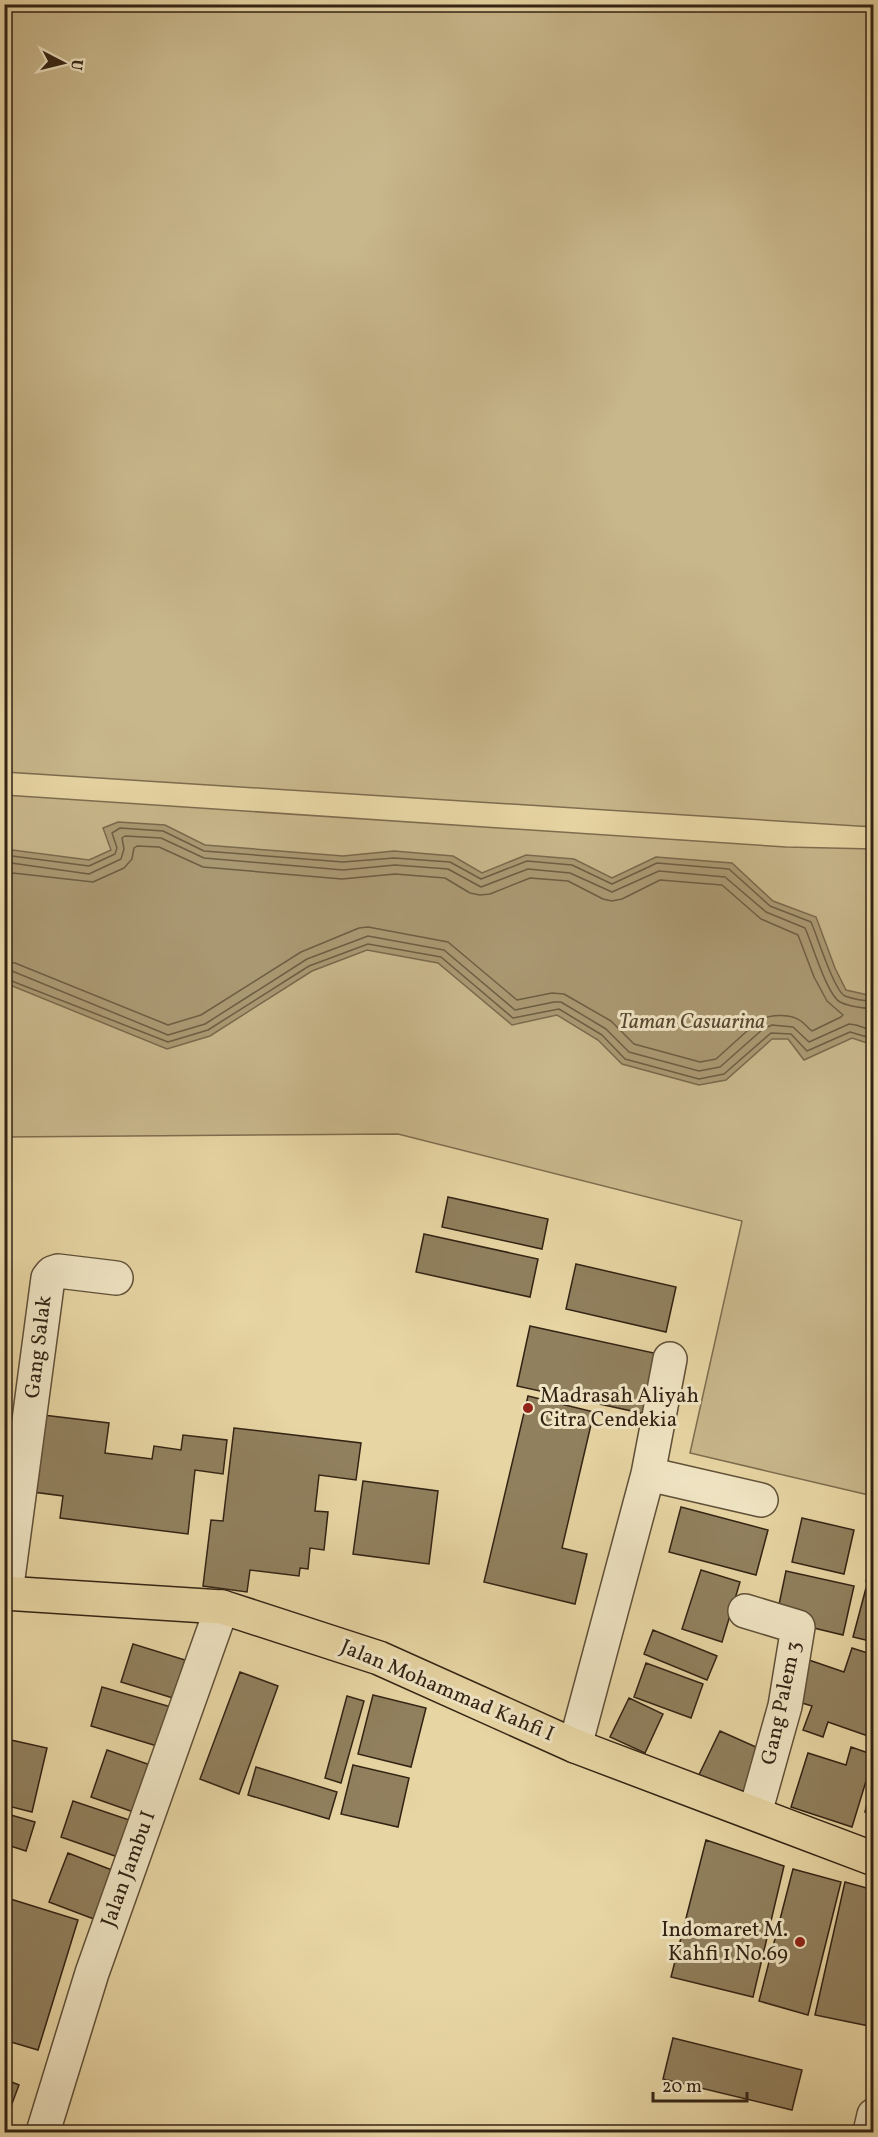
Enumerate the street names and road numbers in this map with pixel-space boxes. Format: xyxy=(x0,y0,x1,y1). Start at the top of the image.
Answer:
street label: Gang Salak xyxy=(18,1293,60,1400)
street label: Jalan Mohammad Kahfi I xyxy=(336,1633,558,1749)
street label: Gang Palem 3 xyxy=(755,1638,809,1768)
street label: Jalan Jambu I xyxy=(95,1807,163,1931)

